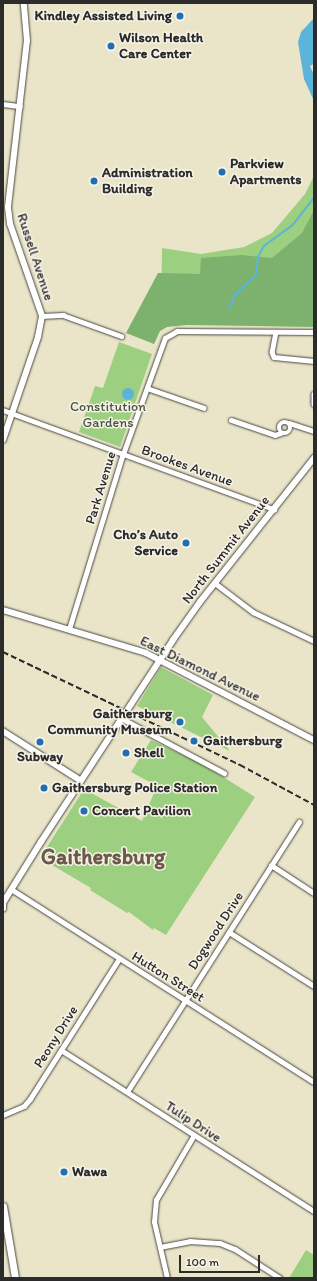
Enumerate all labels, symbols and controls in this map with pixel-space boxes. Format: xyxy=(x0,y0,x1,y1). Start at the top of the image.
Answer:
place label: Kindley Assisted Living xyxy=(35,8,172,24)
marker: Kindley Assisted Living xyxy=(175,11,185,21)
place label: Wilson Health Care Center xyxy=(119,30,203,62)
marker: Wilson Health Care Center xyxy=(106,41,116,51)
place label: Parkview Apartments xyxy=(230,156,302,188)
place label: Administration Building xyxy=(102,165,193,198)
marker: Parkview Apartments xyxy=(217,167,227,177)
marker: Administration Building xyxy=(89,176,99,186)
street label: Russell Avenue xyxy=(13,212,57,302)
park label: Constitution Gardens xyxy=(70,399,146,432)
street label: Brookes Avenue xyxy=(139,442,235,490)
street label: Park Avenue xyxy=(82,450,120,526)
street label: North Summit Avenue xyxy=(179,493,273,607)
place label: Cho’s Auto Service xyxy=(113,527,178,560)
marker: Cho’s Auto Service xyxy=(181,538,191,548)
street label: East Diamond Avenue xyxy=(138,633,262,705)
place label: Gaithersburg Community Museum xyxy=(48,706,172,738)
marker: Gaithersburg Community Museum xyxy=(175,717,185,727)
place label: Gaithersburg xyxy=(203,733,282,749)
marker: Gaithersburg xyxy=(188,735,200,747)
marker: Subway xyxy=(35,737,45,747)
place label: Shell xyxy=(134,745,164,761)
marker: Shell xyxy=(121,748,131,758)
place label: Subway xyxy=(17,749,63,765)
place label: Gaithersburg Police Station xyxy=(52,780,217,796)
marker: Gaithersburg Police Station xyxy=(39,783,49,793)
place label: Concert Pavilion xyxy=(92,803,191,819)
marker: Concert Pavilion xyxy=(79,806,89,816)
district label: Gaithersburg xyxy=(41,844,165,870)
street label: Dogwood Drive xyxy=(185,889,247,973)
street label: Hutton Street xyxy=(129,948,207,1006)
street label: Peony Drive xyxy=(30,1003,82,1071)
street label: Tulip Drive xyxy=(162,1098,224,1146)
place label: Wawa xyxy=(72,1164,107,1180)
marker: Wawa xyxy=(59,1167,69,1177)
scale bar xyxy=(181,1247,262,1273)
text: 100 m xyxy=(186,1255,219,1269)

